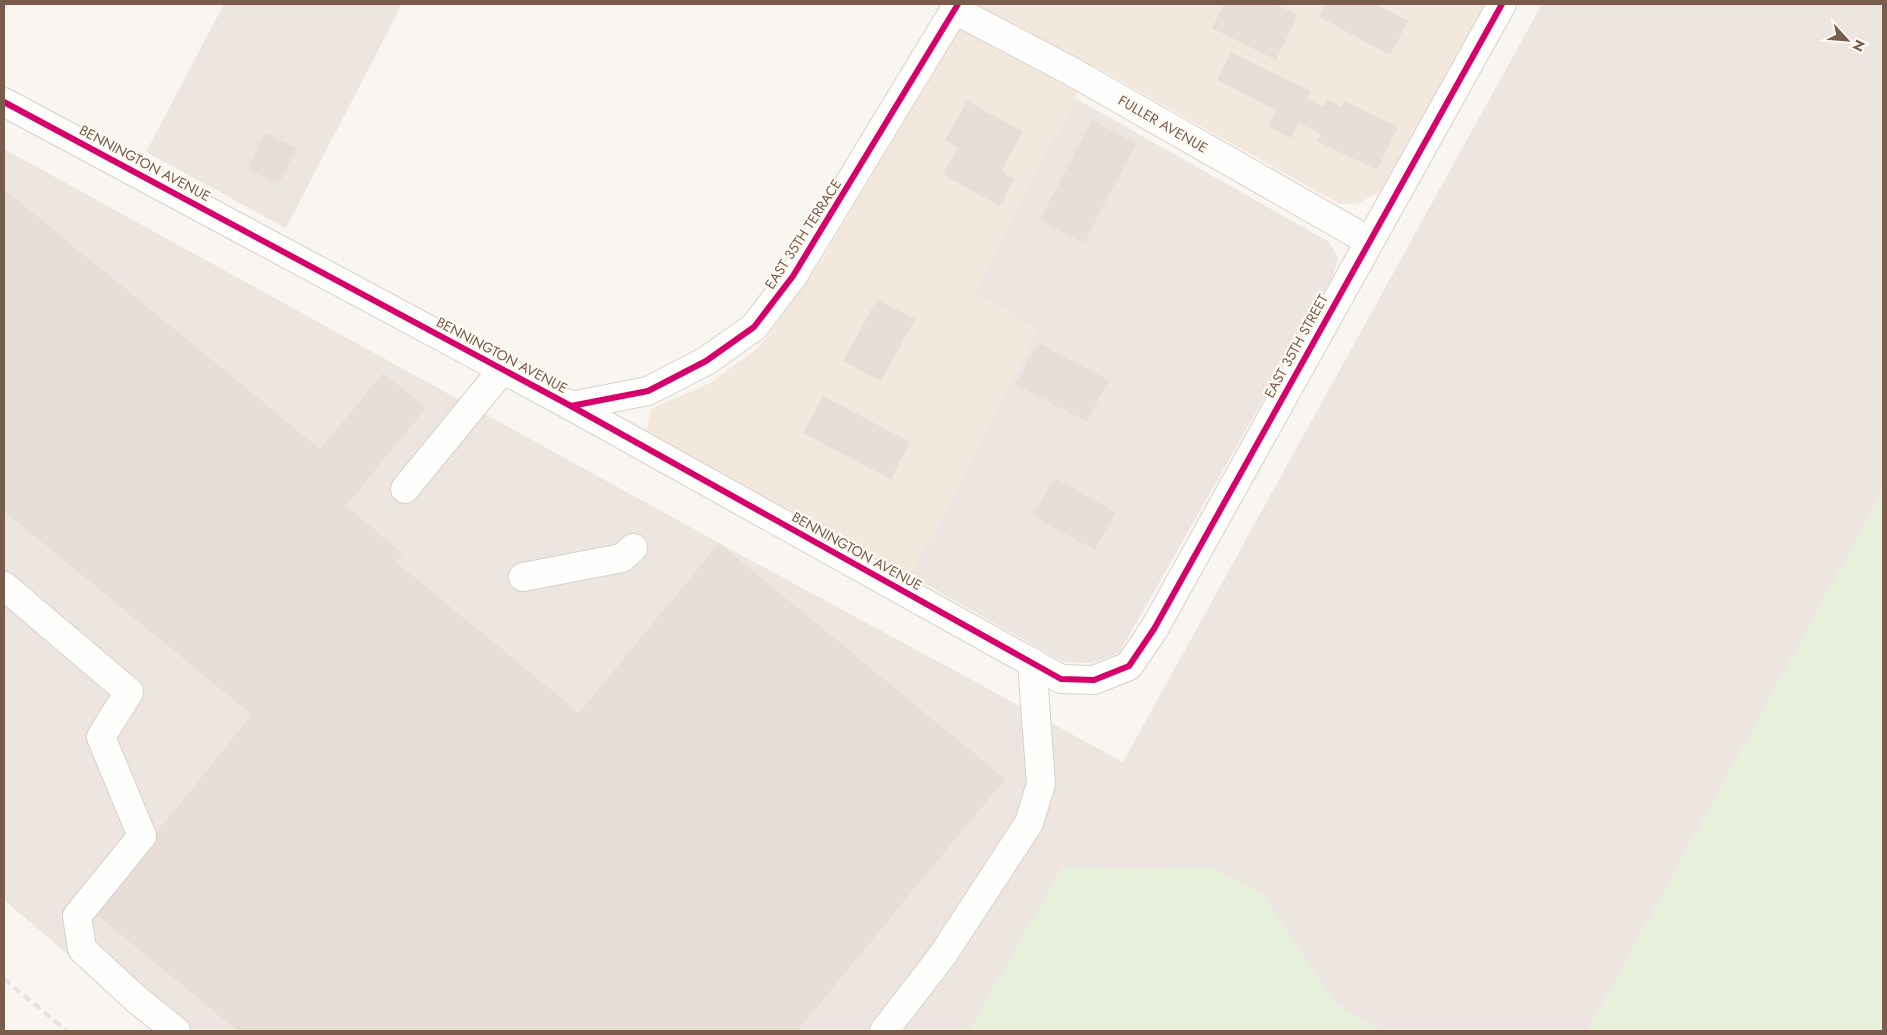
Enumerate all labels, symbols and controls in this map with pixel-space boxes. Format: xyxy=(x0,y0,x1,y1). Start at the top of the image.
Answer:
north arrow xyxy=(1822,15,1872,65)
text: N xyxy=(1847,36,1870,55)
street label: FULLER AVENUE xyxy=(1115,90,1211,158)
street label: BENNINGTON AVENUE xyxy=(76,120,214,206)
street label: EAST 35TH TERRACE xyxy=(760,175,846,293)
street label: EAST 35TH STREET xyxy=(1259,290,1333,401)
street label: BENNINGTON AVENUE xyxy=(433,312,571,398)
street label: BENNINGTON AVENUE xyxy=(788,507,926,595)

